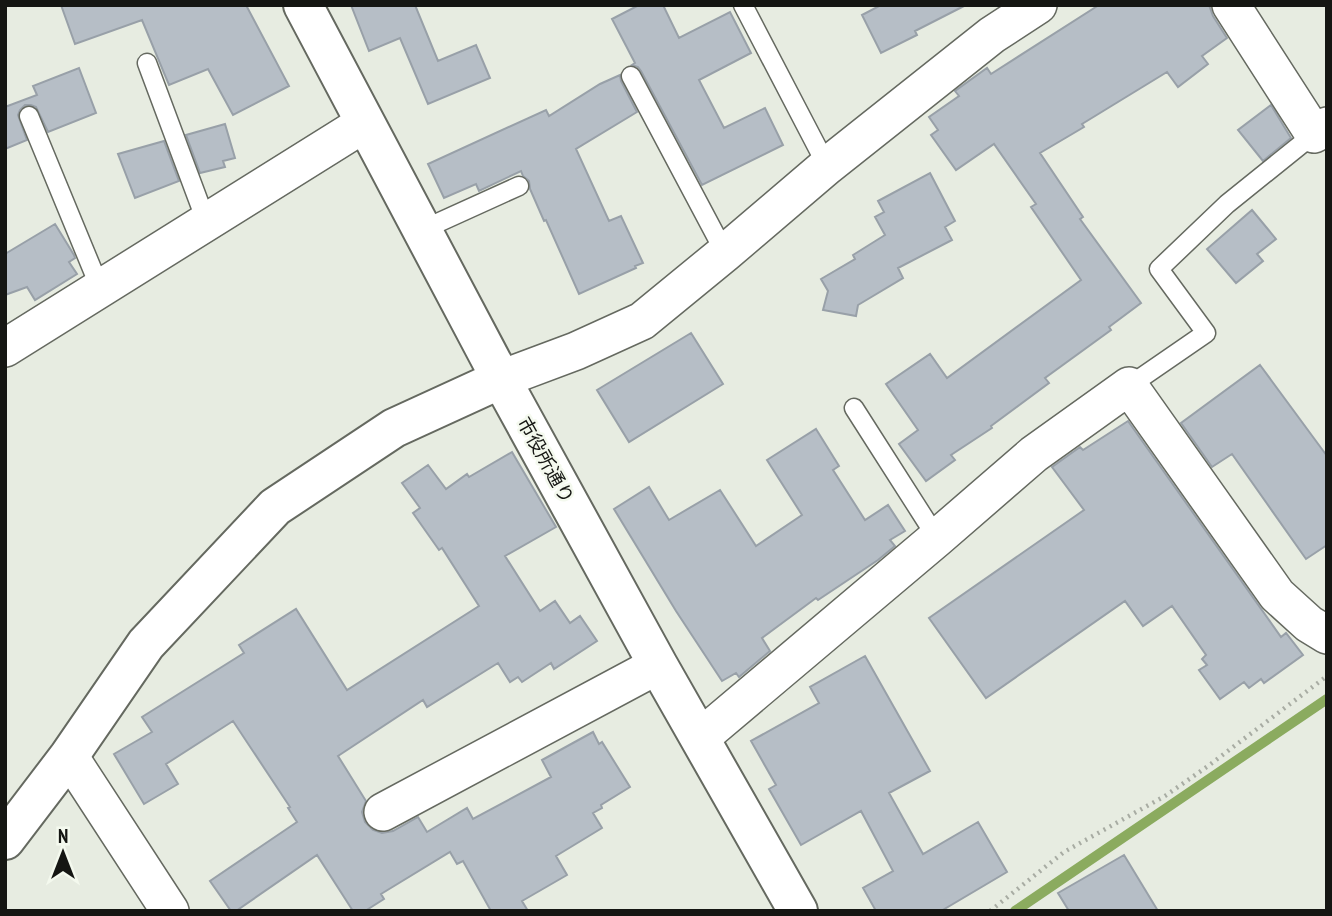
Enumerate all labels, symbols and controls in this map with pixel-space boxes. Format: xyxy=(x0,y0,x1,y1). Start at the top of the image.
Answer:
street label: 市役所通り xyxy=(512,413,580,507)
north arrow xyxy=(28,818,98,888)
text: N xyxy=(58,824,68,848)

